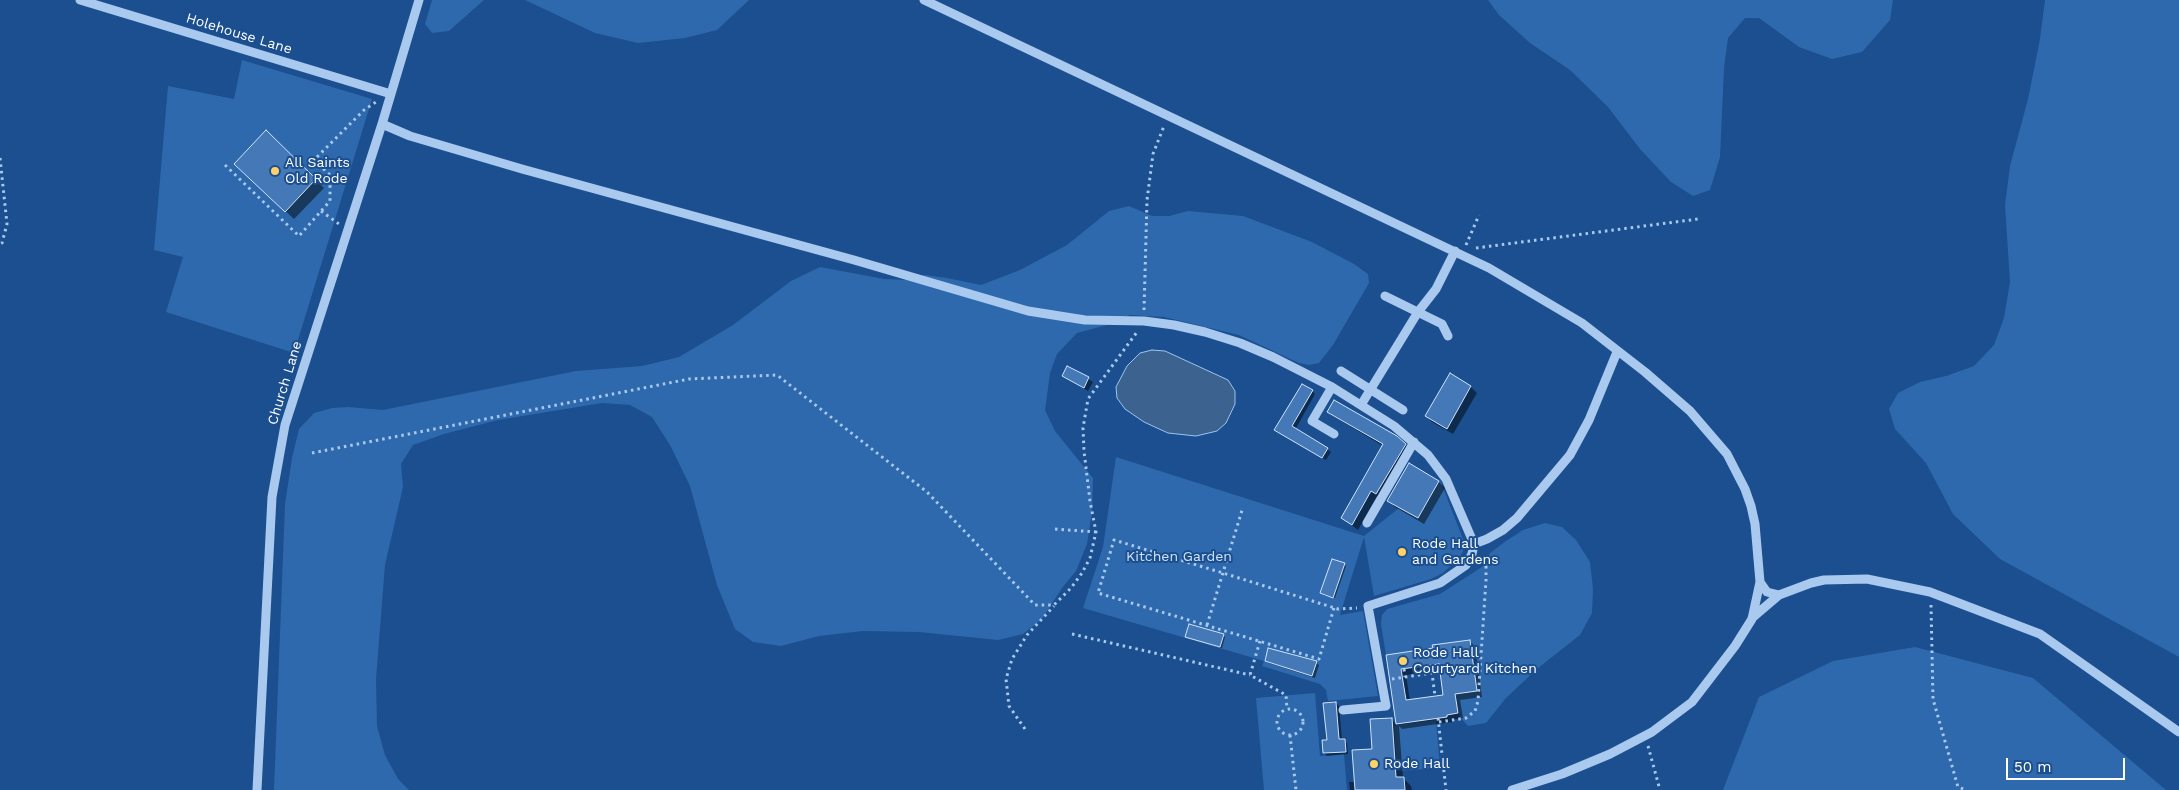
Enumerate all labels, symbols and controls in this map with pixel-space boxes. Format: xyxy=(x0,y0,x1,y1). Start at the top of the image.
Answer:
street label: Holehouse Lane xyxy=(184,10,294,58)
place label: All Saints Old Rode xyxy=(285,155,350,188)
marker: All Saints Old Rode xyxy=(269,165,281,177)
street label: Church Lane xyxy=(264,339,306,427)
place label: Rode Hall and Gardens xyxy=(1412,536,1499,568)
marker: Rode Hall and Gardens xyxy=(1396,546,1408,558)
park label: Kitchen Garden xyxy=(1126,549,1232,565)
place label: Rode Hall Courtyard Kitchen xyxy=(1413,645,1537,678)
marker: Rode Hall Courtyard Kitchen xyxy=(1397,655,1409,667)
scale bar xyxy=(2009,748,2128,780)
place label: Rode Hall xyxy=(1384,756,1450,772)
marker: Rode Hall xyxy=(1368,758,1380,770)
text: 50 m xyxy=(2014,758,2051,776)

